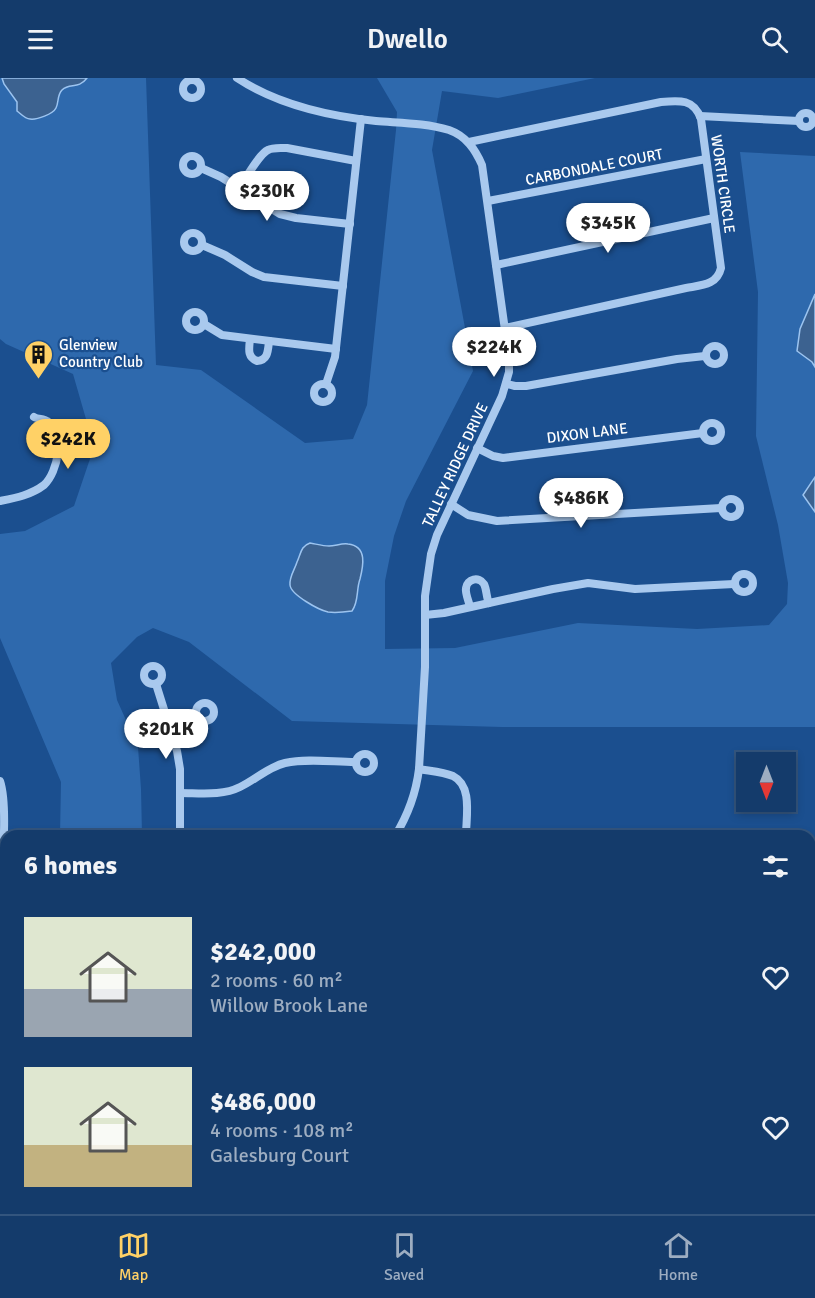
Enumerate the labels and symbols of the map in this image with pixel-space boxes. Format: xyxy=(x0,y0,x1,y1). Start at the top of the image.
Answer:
street label: WORTH CIRCLE xyxy=(707,133,739,235)
street label: CARBONDALE COURT xyxy=(524,145,665,189)
pin: $230K xyxy=(225,171,309,222)
pin: $345K xyxy=(566,203,650,254)
pin: $224K xyxy=(452,327,536,378)
place label: Glenview Country Club xyxy=(59,336,143,371)
building icon: Glenview Country Club xyxy=(22,338,54,380)
street label: TALLEY RIDGE DRIVE xyxy=(418,400,492,530)
pin: $242K xyxy=(26,419,110,470)
street label: DIXON LANE xyxy=(545,419,629,447)
pin: $486K xyxy=(539,478,623,529)
pin: $201K xyxy=(124,709,208,760)
north arrow xyxy=(736,752,796,812)

